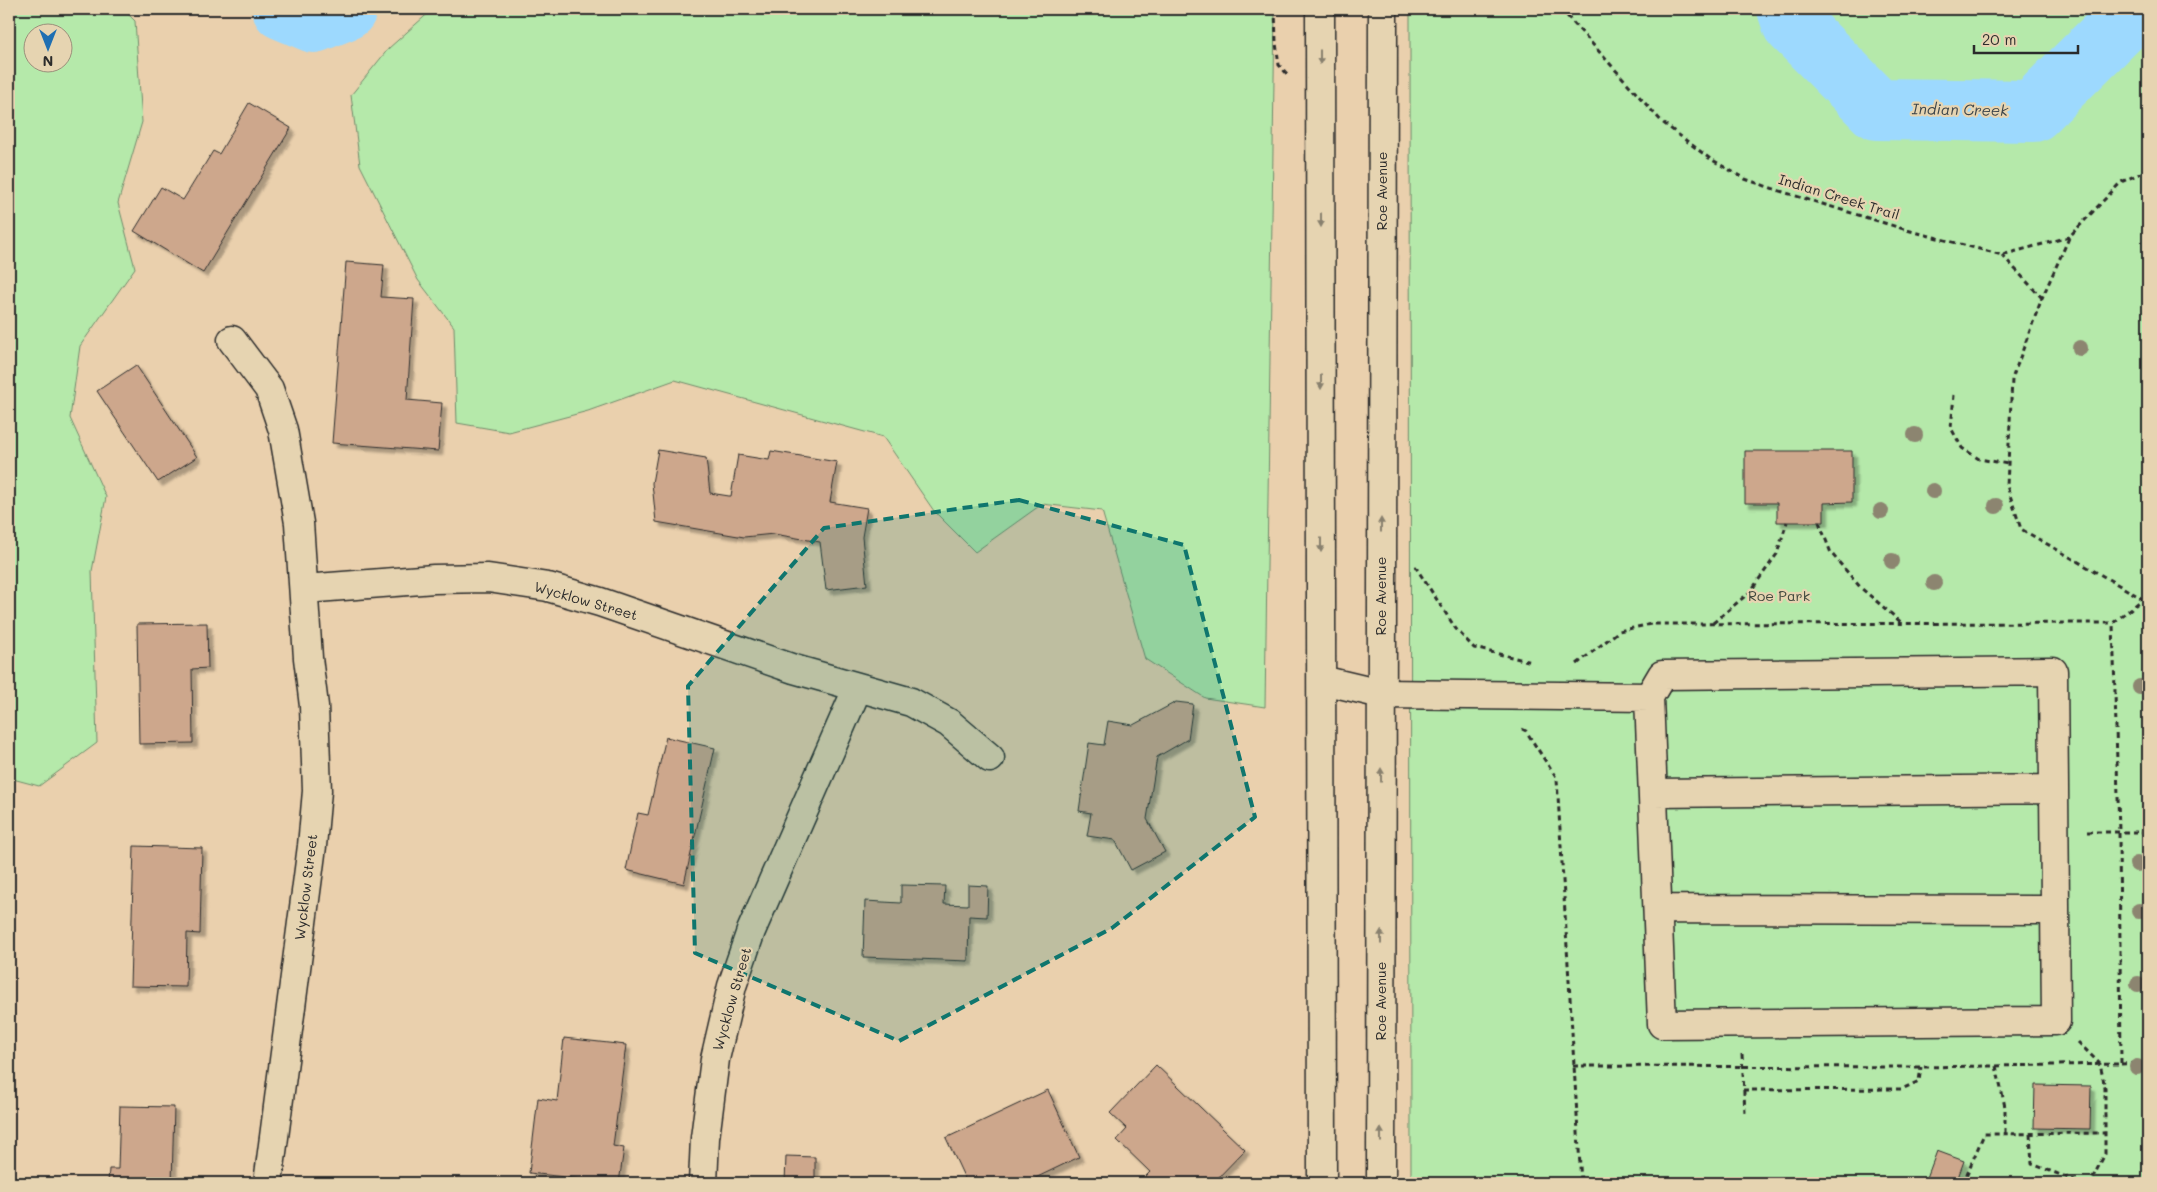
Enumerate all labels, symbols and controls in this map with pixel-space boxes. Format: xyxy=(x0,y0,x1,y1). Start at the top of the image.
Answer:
north arrow xyxy=(22,22,72,72)
scale bar xyxy=(1974,22,2078,54)
text: 20 m xyxy=(1982,29,2016,49)
one-way arrow xyxy=(1316,50,1324,66)
text: N xyxy=(43,52,53,71)
water label: Indian Creek xyxy=(1912,98,2009,120)
street label: Roe Avenue xyxy=(1372,152,1391,230)
street label: Indian Creek Trail xyxy=(1776,169,1902,224)
one-way arrow xyxy=(1317,212,1325,228)
one-way arrow xyxy=(1317,375,1325,391)
one-way arrow xyxy=(1377,516,1385,532)
one-way arrow xyxy=(1317,537,1325,553)
street label: Roe Avenue xyxy=(1371,557,1390,635)
street label: Wycklow Street xyxy=(532,577,640,624)
park label: Roe Park xyxy=(1748,586,1810,605)
one-way arrow xyxy=(1377,766,1385,782)
street label: Wycklow Street xyxy=(290,833,321,941)
one-way arrow xyxy=(1377,929,1385,945)
street label: Wycklow Street xyxy=(708,945,755,1053)
street label: Roe Avenue xyxy=(1371,962,1390,1040)
one-way arrow xyxy=(1377,1126,1385,1142)

